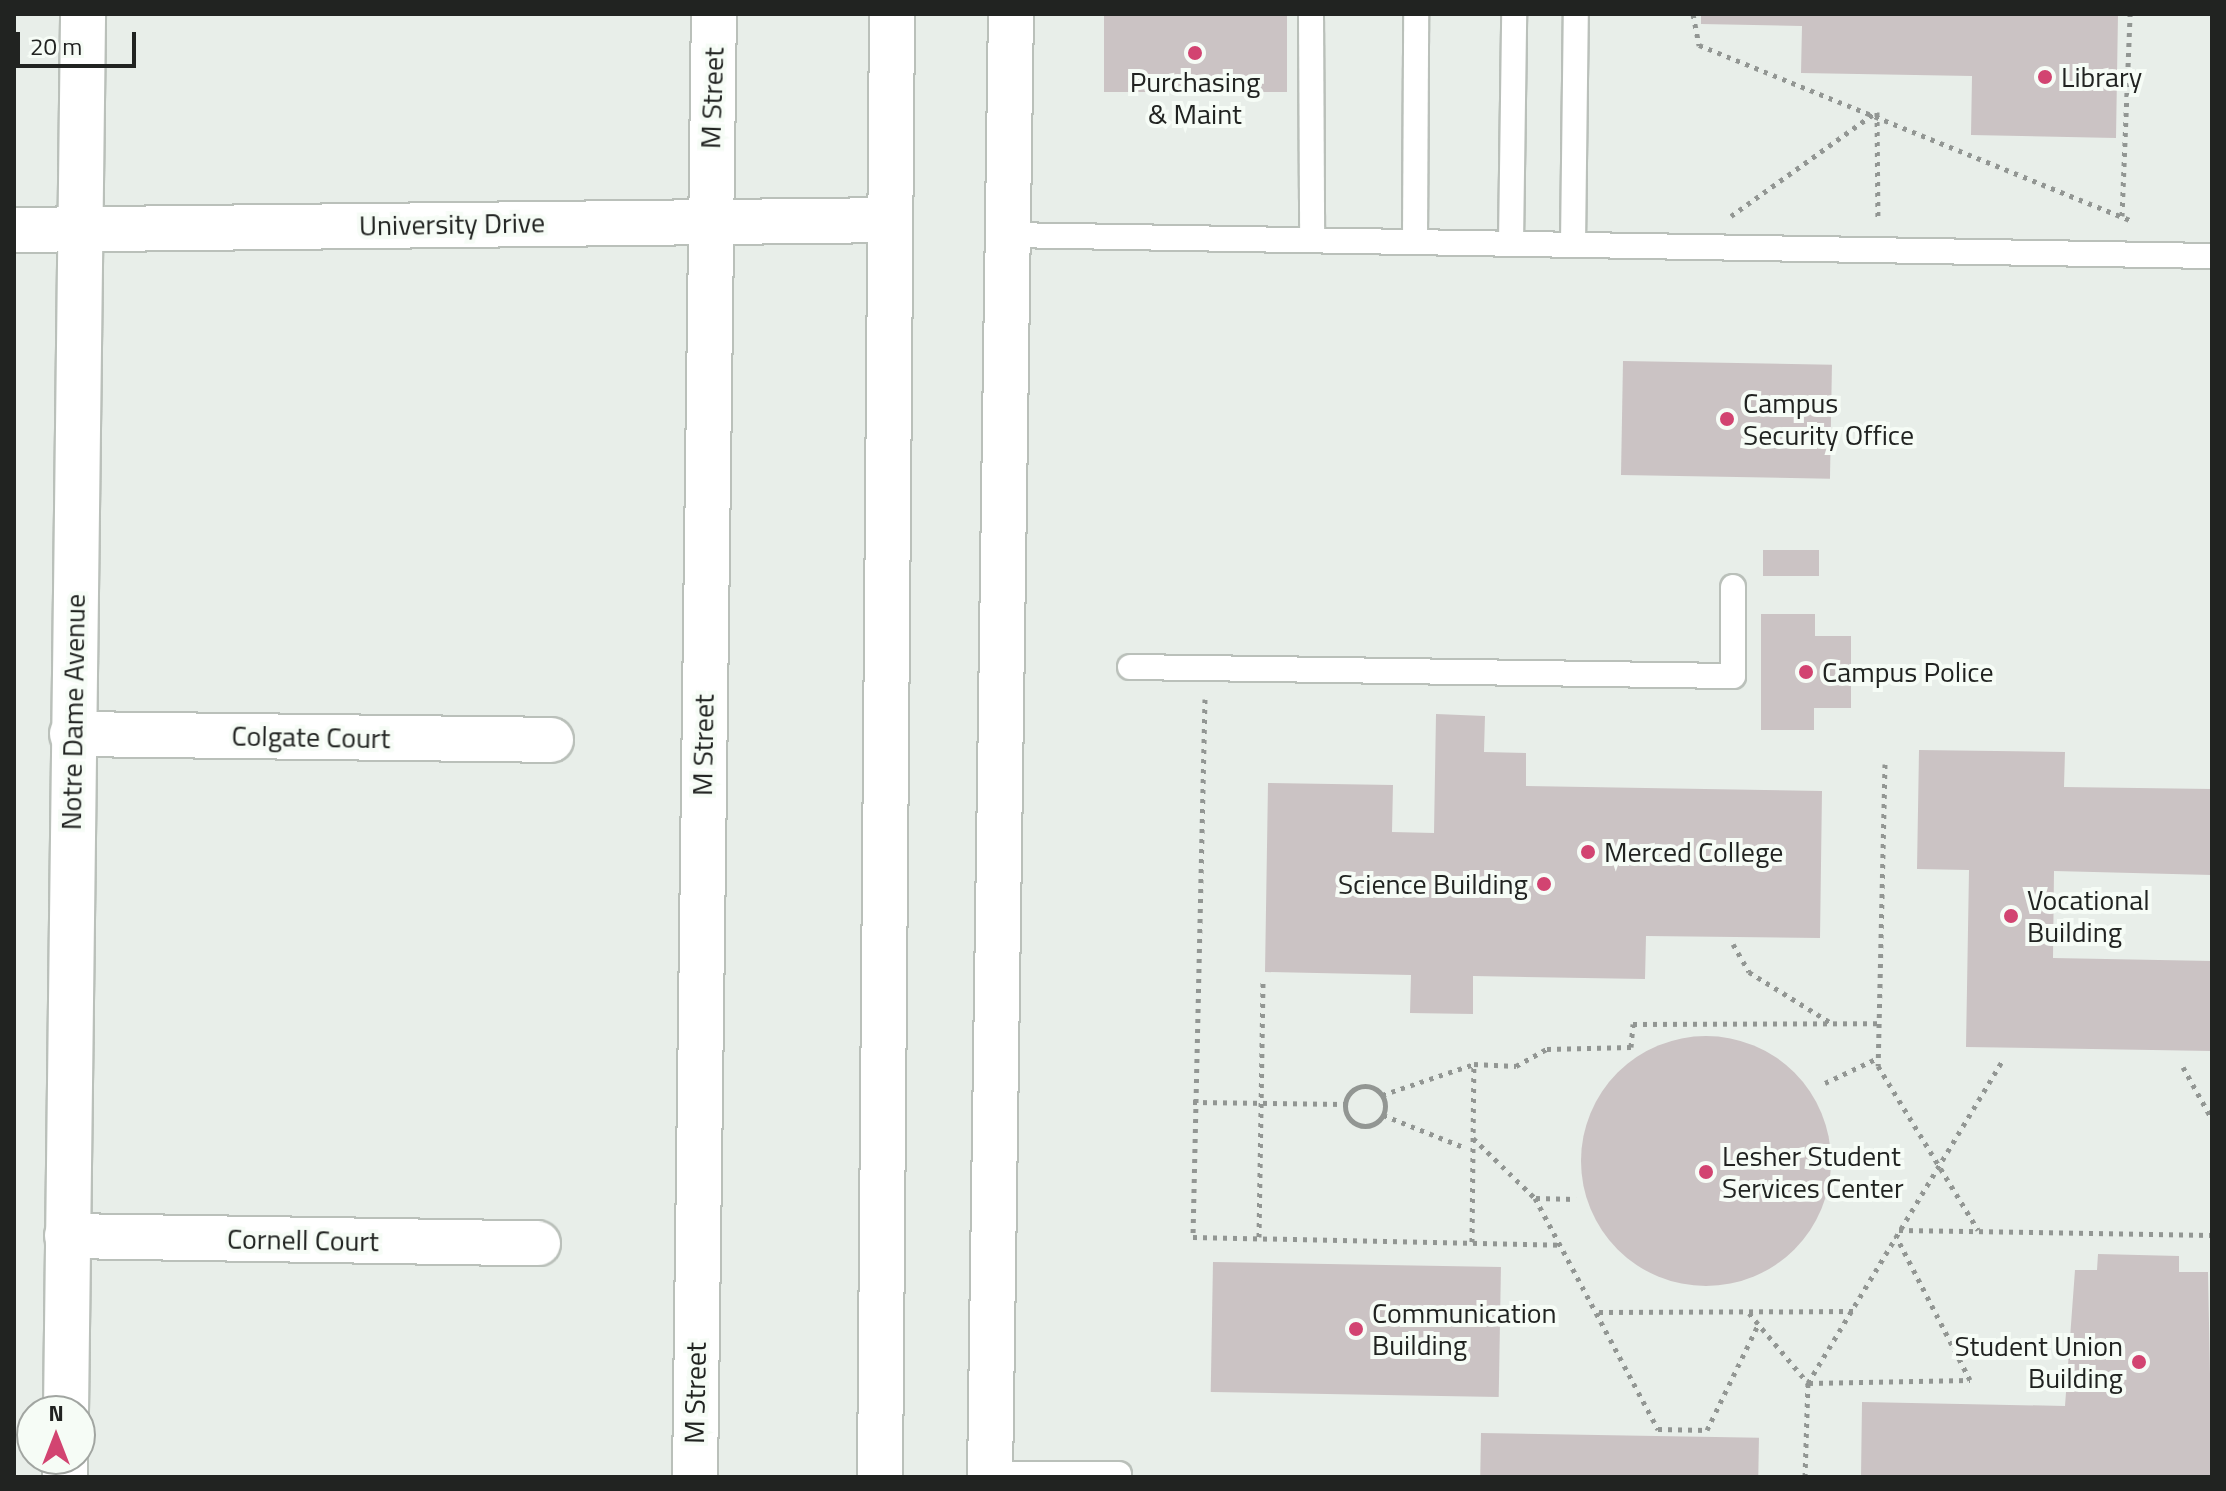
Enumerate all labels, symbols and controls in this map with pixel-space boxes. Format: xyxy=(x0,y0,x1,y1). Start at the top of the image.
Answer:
scale bar xyxy=(20,16,140,66)
text: 20 m xyxy=(30,28,82,64)
marker: Purchasing & Maint xyxy=(1186,44,1204,62)
street label: M Street xyxy=(693,47,731,149)
place label: Library xyxy=(2061,60,2142,94)
place label: Purchasing & Maint xyxy=(1130,65,1260,131)
marker: Library xyxy=(2036,68,2054,86)
street label: University Drive xyxy=(359,206,545,242)
place label: Campus Security Office xyxy=(1743,386,1914,452)
marker: Campus Security Office xyxy=(1718,410,1736,428)
street label: Notre Dame Avenue xyxy=(54,594,92,830)
place label: Campus Police xyxy=(1822,655,1994,689)
marker: Campus Police xyxy=(1797,663,1815,681)
street label: M Street xyxy=(685,694,721,796)
street label: Colgate Court xyxy=(231,719,391,755)
place label: Merced College xyxy=(1604,835,1783,869)
marker: Merced College xyxy=(1579,843,1597,861)
place label: Science Building xyxy=(1338,867,1528,901)
marker: Science Building xyxy=(1535,875,1553,893)
place label: Vocational Building xyxy=(2027,883,2150,949)
marker: Vocational Building xyxy=(2002,907,2020,925)
place label: Lesher Student Services Center xyxy=(1722,1139,1904,1205)
marker: Lesher Student Services Center xyxy=(1697,1163,1715,1181)
street label: Cornell Court xyxy=(227,1222,379,1258)
place label: Communication Building xyxy=(1372,1296,1557,1362)
marker: Communication Building xyxy=(1347,1320,1365,1338)
place label: Student Union Building xyxy=(1954,1329,2123,1395)
street label: M Street xyxy=(677,1342,713,1444)
marker: Student Union Building xyxy=(2130,1353,2148,1371)
north arrow xyxy=(16,1395,96,1475)
text: N xyxy=(48,1396,64,1430)

